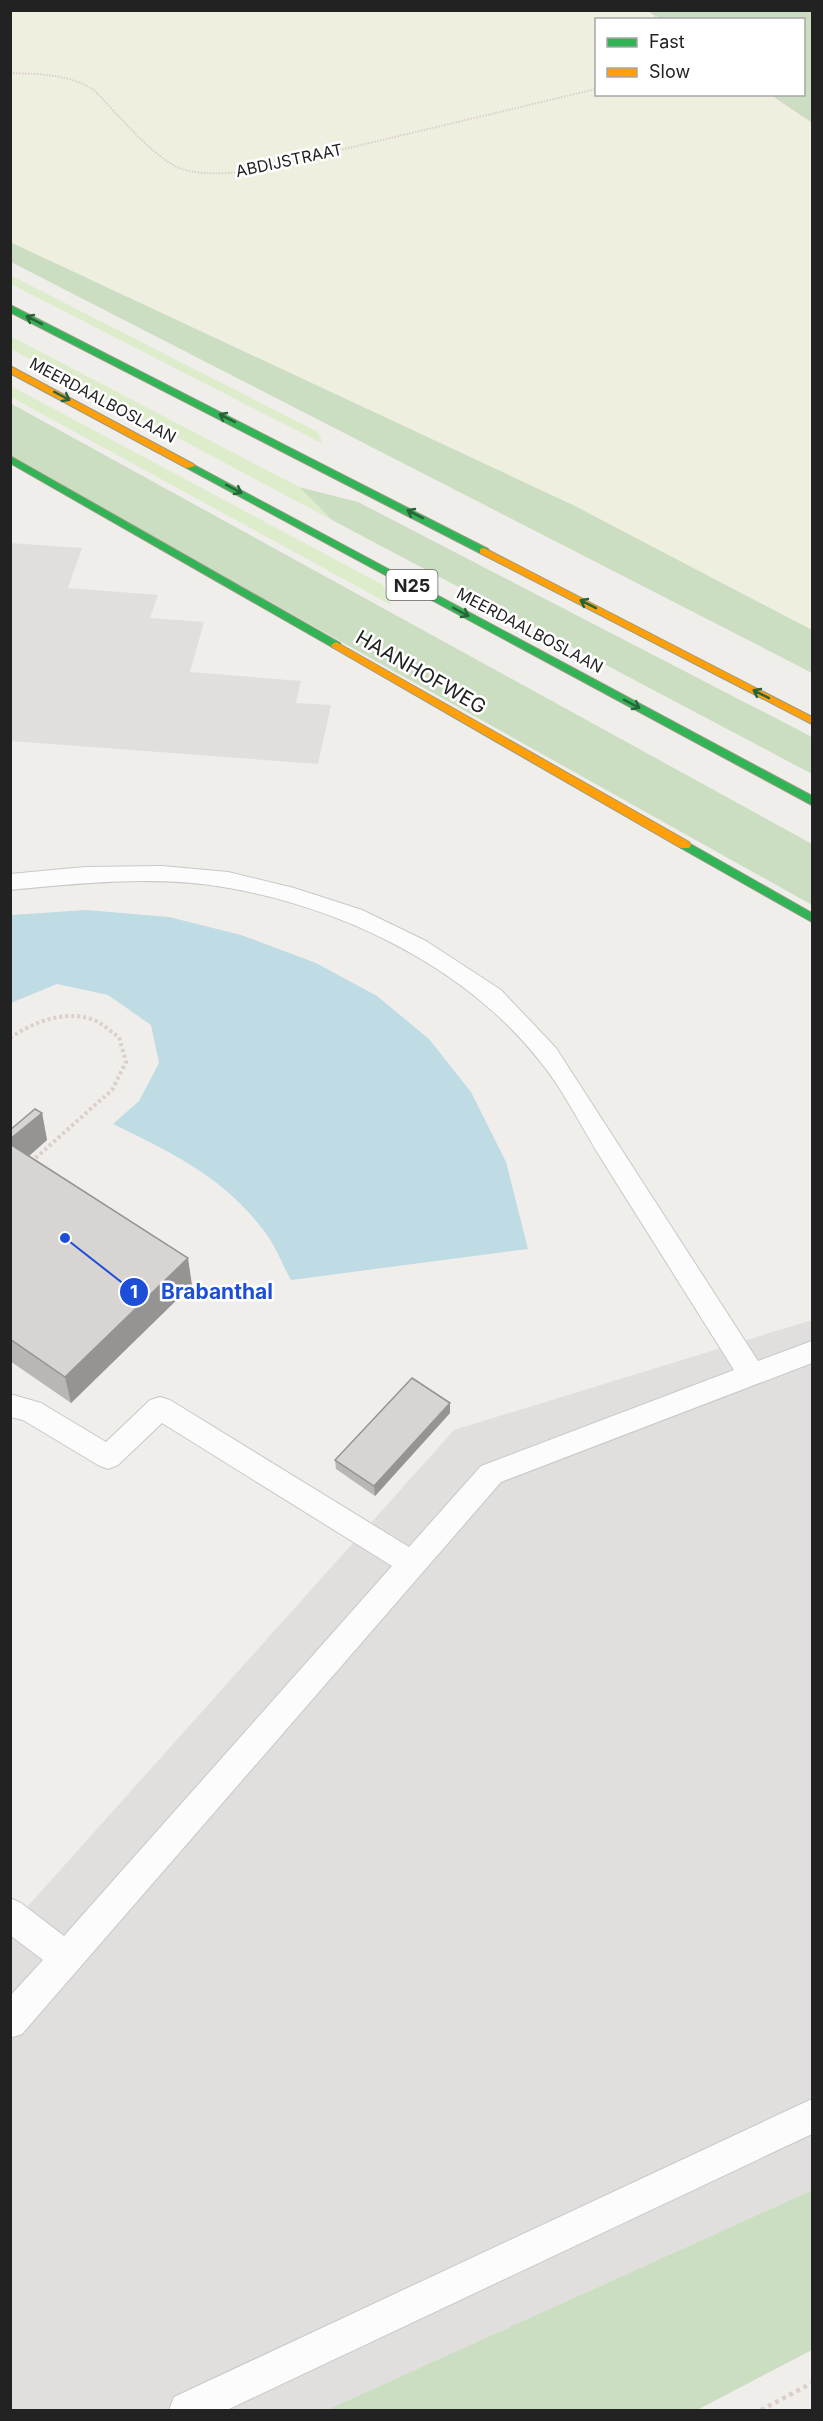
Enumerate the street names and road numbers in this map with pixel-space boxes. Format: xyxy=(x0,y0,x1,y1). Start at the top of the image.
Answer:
street label: ABDIJSTRAAT xyxy=(234,139,344,181)
street label: MEERDAALBOSLAAN xyxy=(26,353,180,447)
road number: N25 xyxy=(386,570,438,600)
street label: MEERDAALBOSLAAN xyxy=(453,583,607,677)
street label: HAANHOFWEG xyxy=(352,625,490,719)

